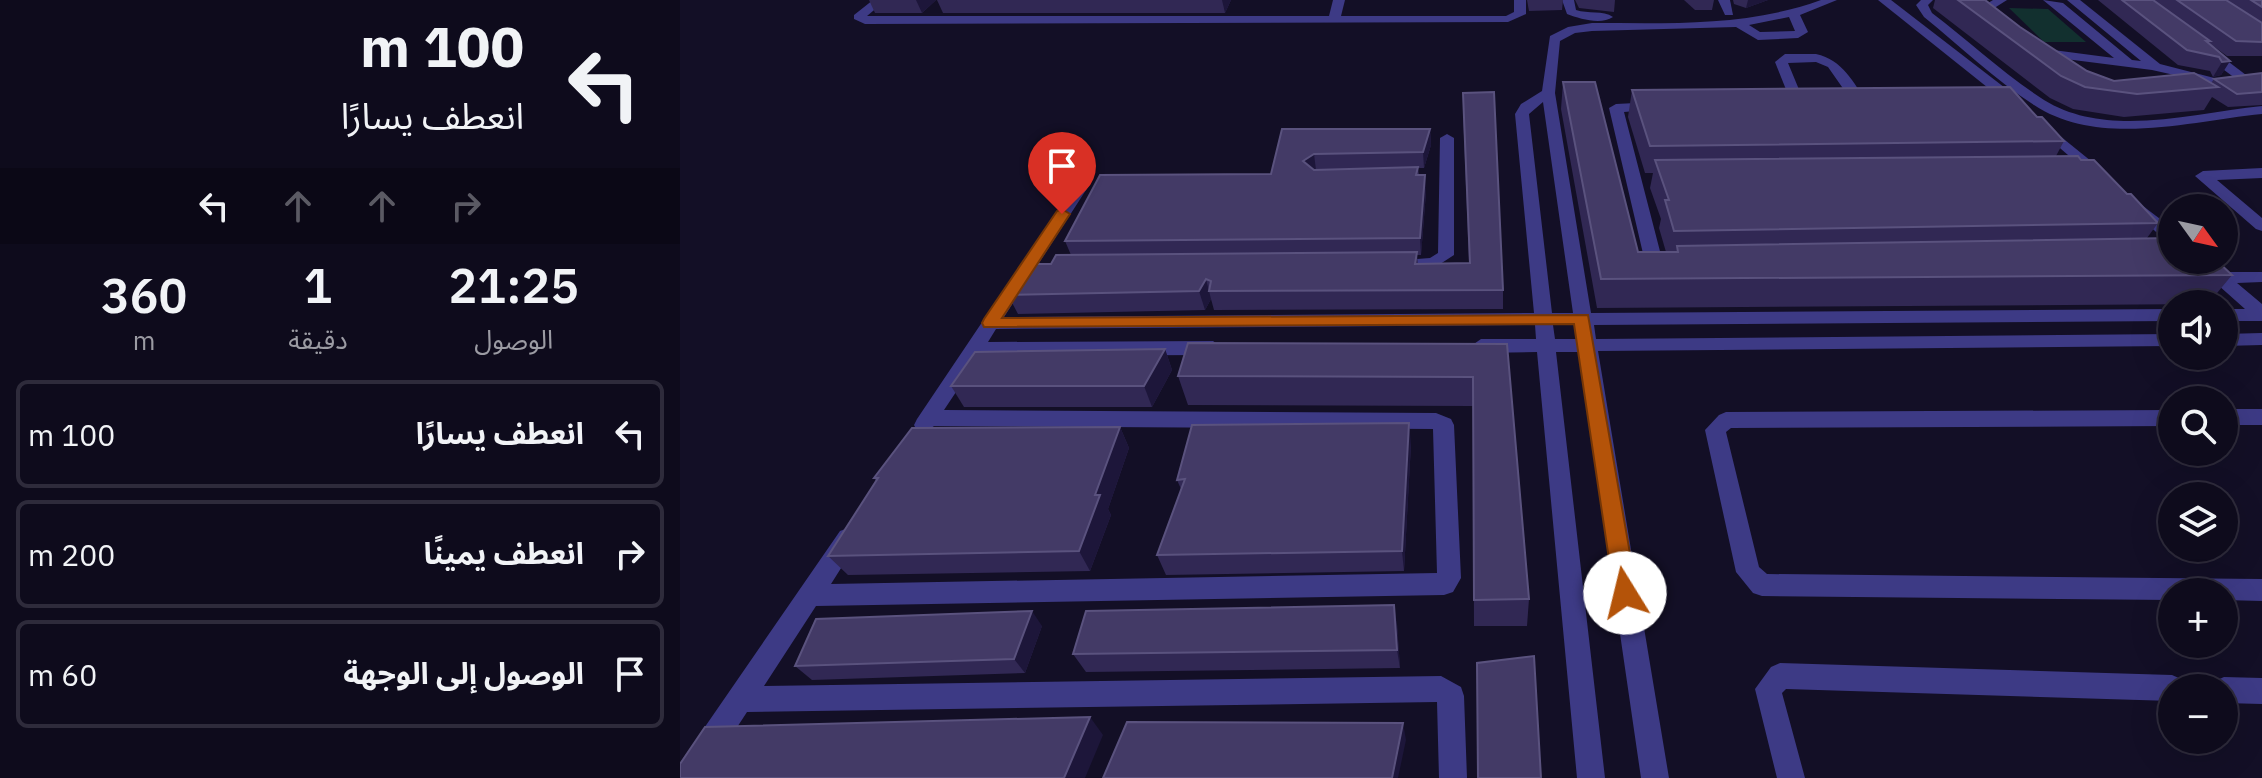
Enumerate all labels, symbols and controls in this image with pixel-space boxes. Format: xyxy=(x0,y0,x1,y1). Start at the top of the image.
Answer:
text: 100 m xyxy=(360,10,524,82)
icon: left xyxy=(552,32,656,136)
text: انعطف يسارًا xyxy=(341,92,524,139)
pin xyxy=(1028,132,1096,214)
icon: arrive xyxy=(1040,144,1084,188)
icon: left xyxy=(192,184,236,228)
icon: ahead xyxy=(276,184,320,228)
icon: ahead xyxy=(360,184,404,228)
icon: right xyxy=(444,184,488,228)
north arrow xyxy=(2158,194,2238,274)
map controls xyxy=(2158,194,2238,754)
text: 1 xyxy=(304,254,332,316)
text: 21:25 xyxy=(449,254,579,316)
text: 360 xyxy=(101,264,187,326)
button: sound xyxy=(2158,290,2238,370)
text: دقيقة xyxy=(288,322,348,356)
text: الوصول xyxy=(474,322,553,356)
text: m xyxy=(133,323,156,357)
button: search xyxy=(2158,386,2238,466)
icon: left xyxy=(608,412,652,456)
text: انعطف يسارًا xyxy=(416,413,584,452)
text: 100 m xyxy=(28,415,115,454)
button: layers xyxy=(2158,482,2238,562)
icon: right xyxy=(608,532,652,576)
text: انعطف يمينًا xyxy=(424,533,584,572)
text: 200 m xyxy=(28,535,115,574)
position arrow xyxy=(1583,551,1667,635)
button: + xyxy=(2158,578,2238,658)
icon: arrive xyxy=(608,652,652,696)
text: الوصول إلى الوجهة xyxy=(343,653,584,692)
text: 60 m xyxy=(28,655,97,694)
button: − xyxy=(2158,674,2238,754)

